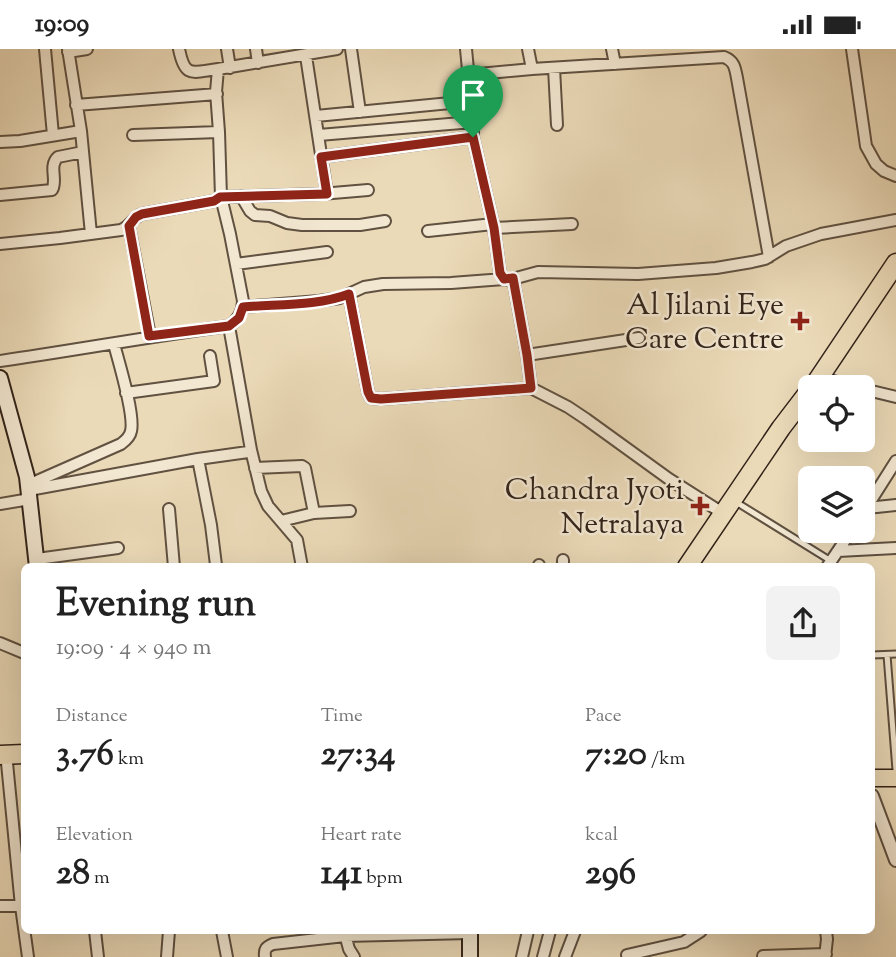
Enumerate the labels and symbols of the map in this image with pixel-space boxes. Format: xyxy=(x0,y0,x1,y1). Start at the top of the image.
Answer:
pin xyxy=(443,65,503,137)
place label: Al Jilani Eye Care Centre xyxy=(625,285,784,362)
marker: Al Jilani Eye Care Centre xyxy=(790,311,810,331)
place label: Chandra Jyoti Netralaya xyxy=(505,470,684,547)
marker: Chandra Jyoti Netralaya xyxy=(690,496,710,516)

